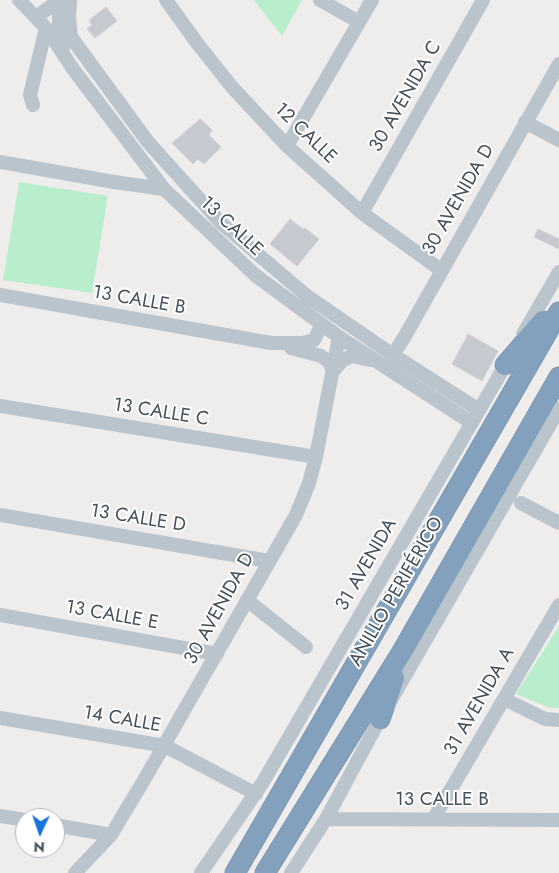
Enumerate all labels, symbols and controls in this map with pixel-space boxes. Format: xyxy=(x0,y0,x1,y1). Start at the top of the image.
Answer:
street label: 30 AVENIDA C xyxy=(365,38,447,156)
street label: 12 CALLE xyxy=(269,99,341,169)
street label: 30 AVENIDA D xyxy=(418,141,500,259)
street label: 13 CALLE xyxy=(195,192,267,262)
street label: 13 CALLE B xyxy=(91,282,187,320)
street label: 13 CALLE C xyxy=(112,394,210,432)
street label: 13 CALLE D xyxy=(89,500,187,538)
street label: ANILLO PERIFÉRICO xyxy=(345,513,449,671)
street label: 31 AVENIDA xyxy=(331,515,403,615)
street label: 30 AVENIDA D xyxy=(180,549,260,669)
street label: 13 CALLE E xyxy=(64,597,160,635)
street label: 31 AVENIDA A xyxy=(440,644,520,760)
street label: 14 CALLE xyxy=(82,702,162,738)
street label: 13 CALLE B xyxy=(395,789,489,811)
north arrow xyxy=(15,808,65,858)
text: N xyxy=(33,837,45,857)

